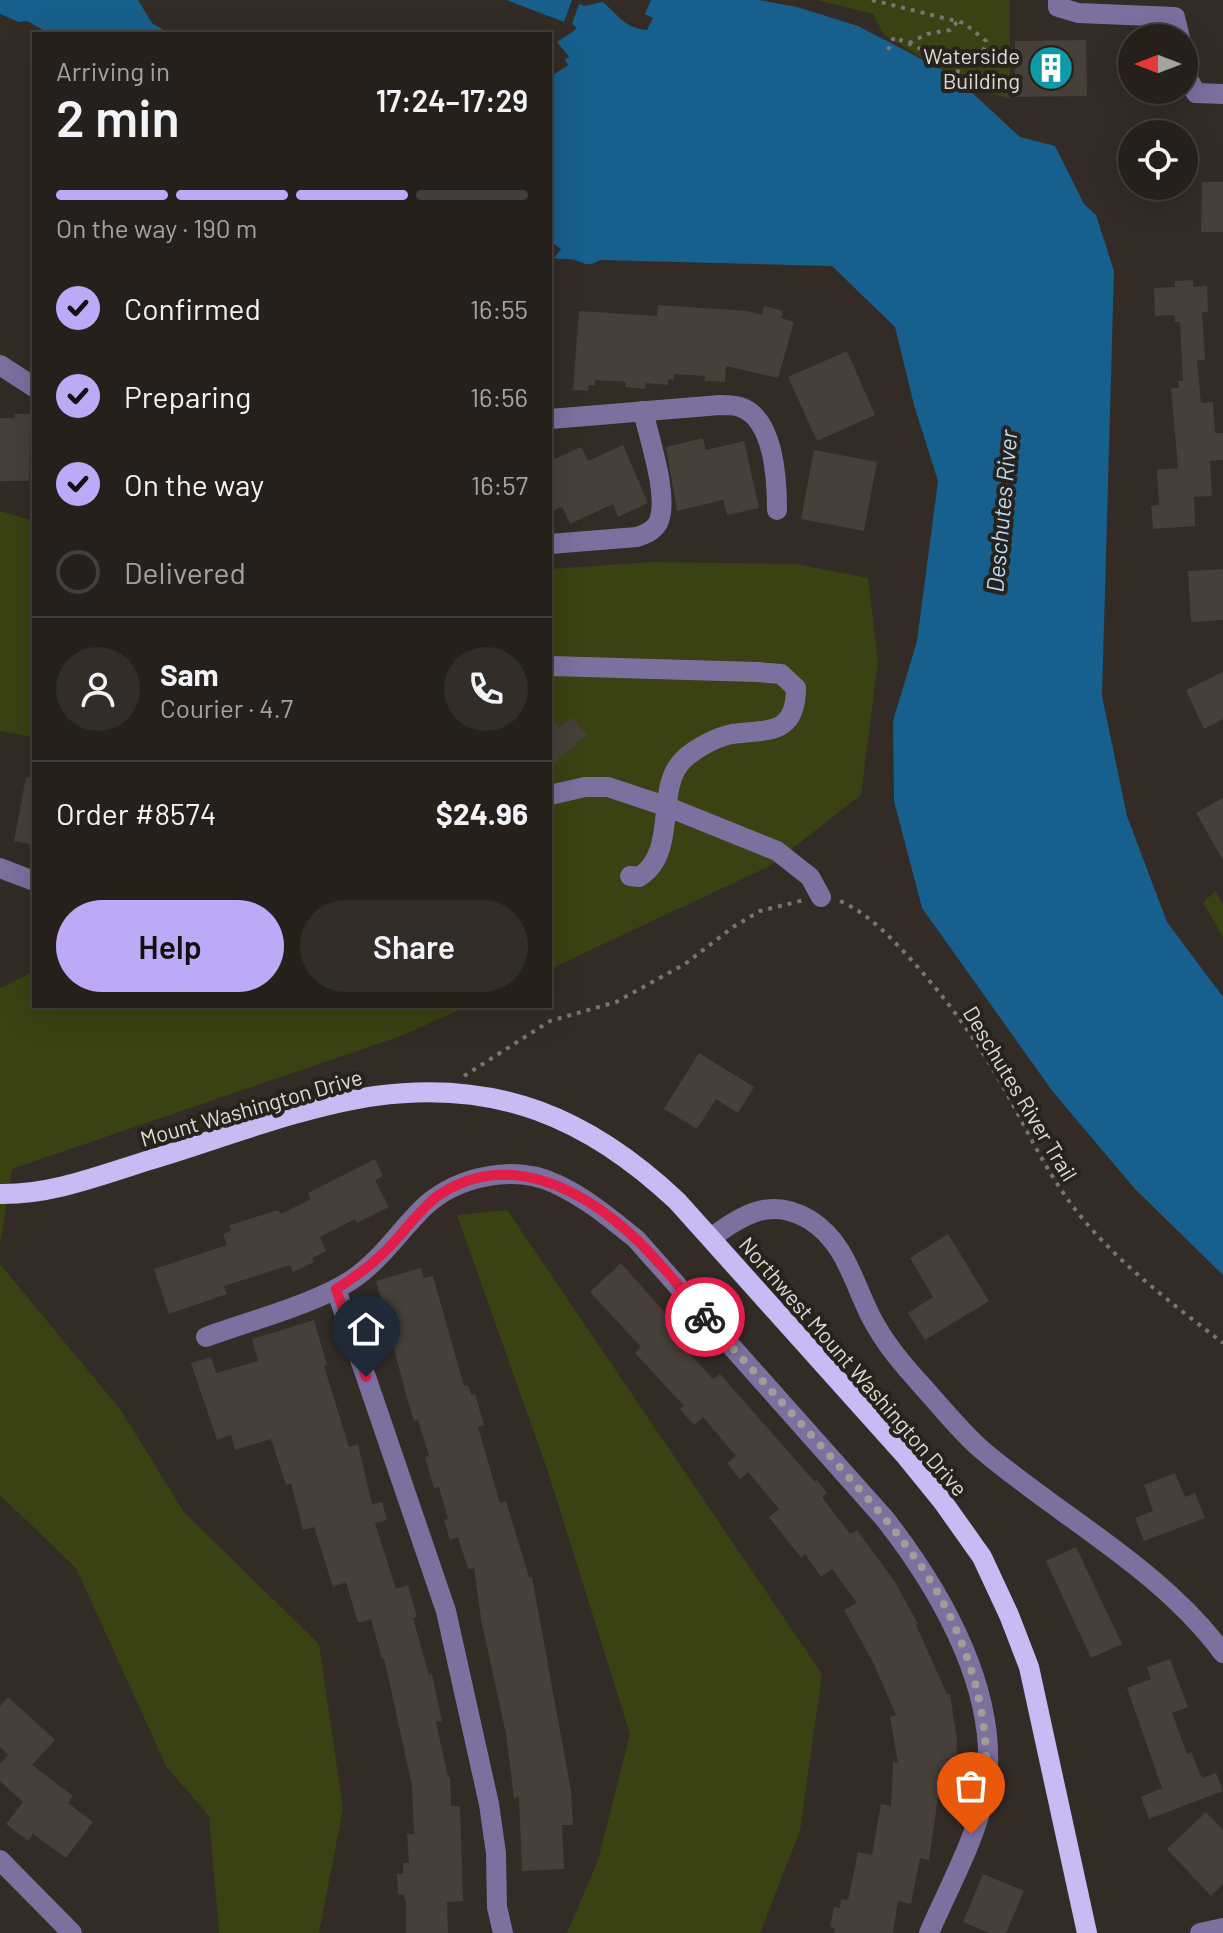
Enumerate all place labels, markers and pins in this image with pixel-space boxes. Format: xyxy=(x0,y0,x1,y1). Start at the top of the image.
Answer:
place label: Waterside Building xyxy=(923,42,1020,93)
building icon: Waterside Building xyxy=(1027,44,1075,92)
pin xyxy=(332,1295,400,1377)
pin xyxy=(937,1752,1005,1834)

